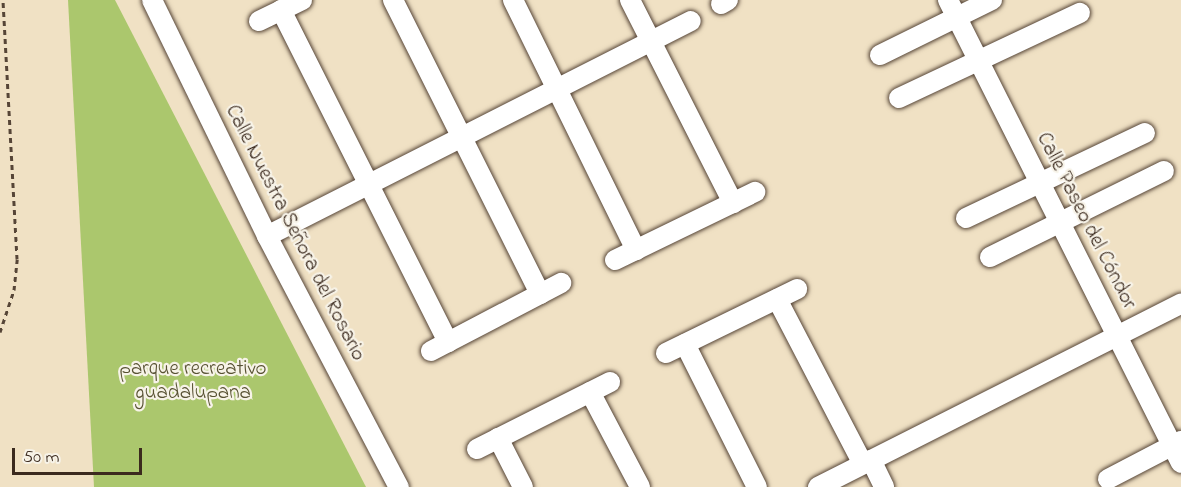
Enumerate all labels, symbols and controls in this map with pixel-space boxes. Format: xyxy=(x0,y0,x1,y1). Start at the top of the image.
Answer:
street label: Calle Nuestra Señora del Rosario xyxy=(219,101,371,365)
street label: Calle Paseo del Cóndor xyxy=(1030,128,1142,314)
park label: parque recreativo guadalupana xyxy=(120,356,266,406)
scale bar xyxy=(15,436,146,474)
text: 50 m xyxy=(23,445,60,471)

